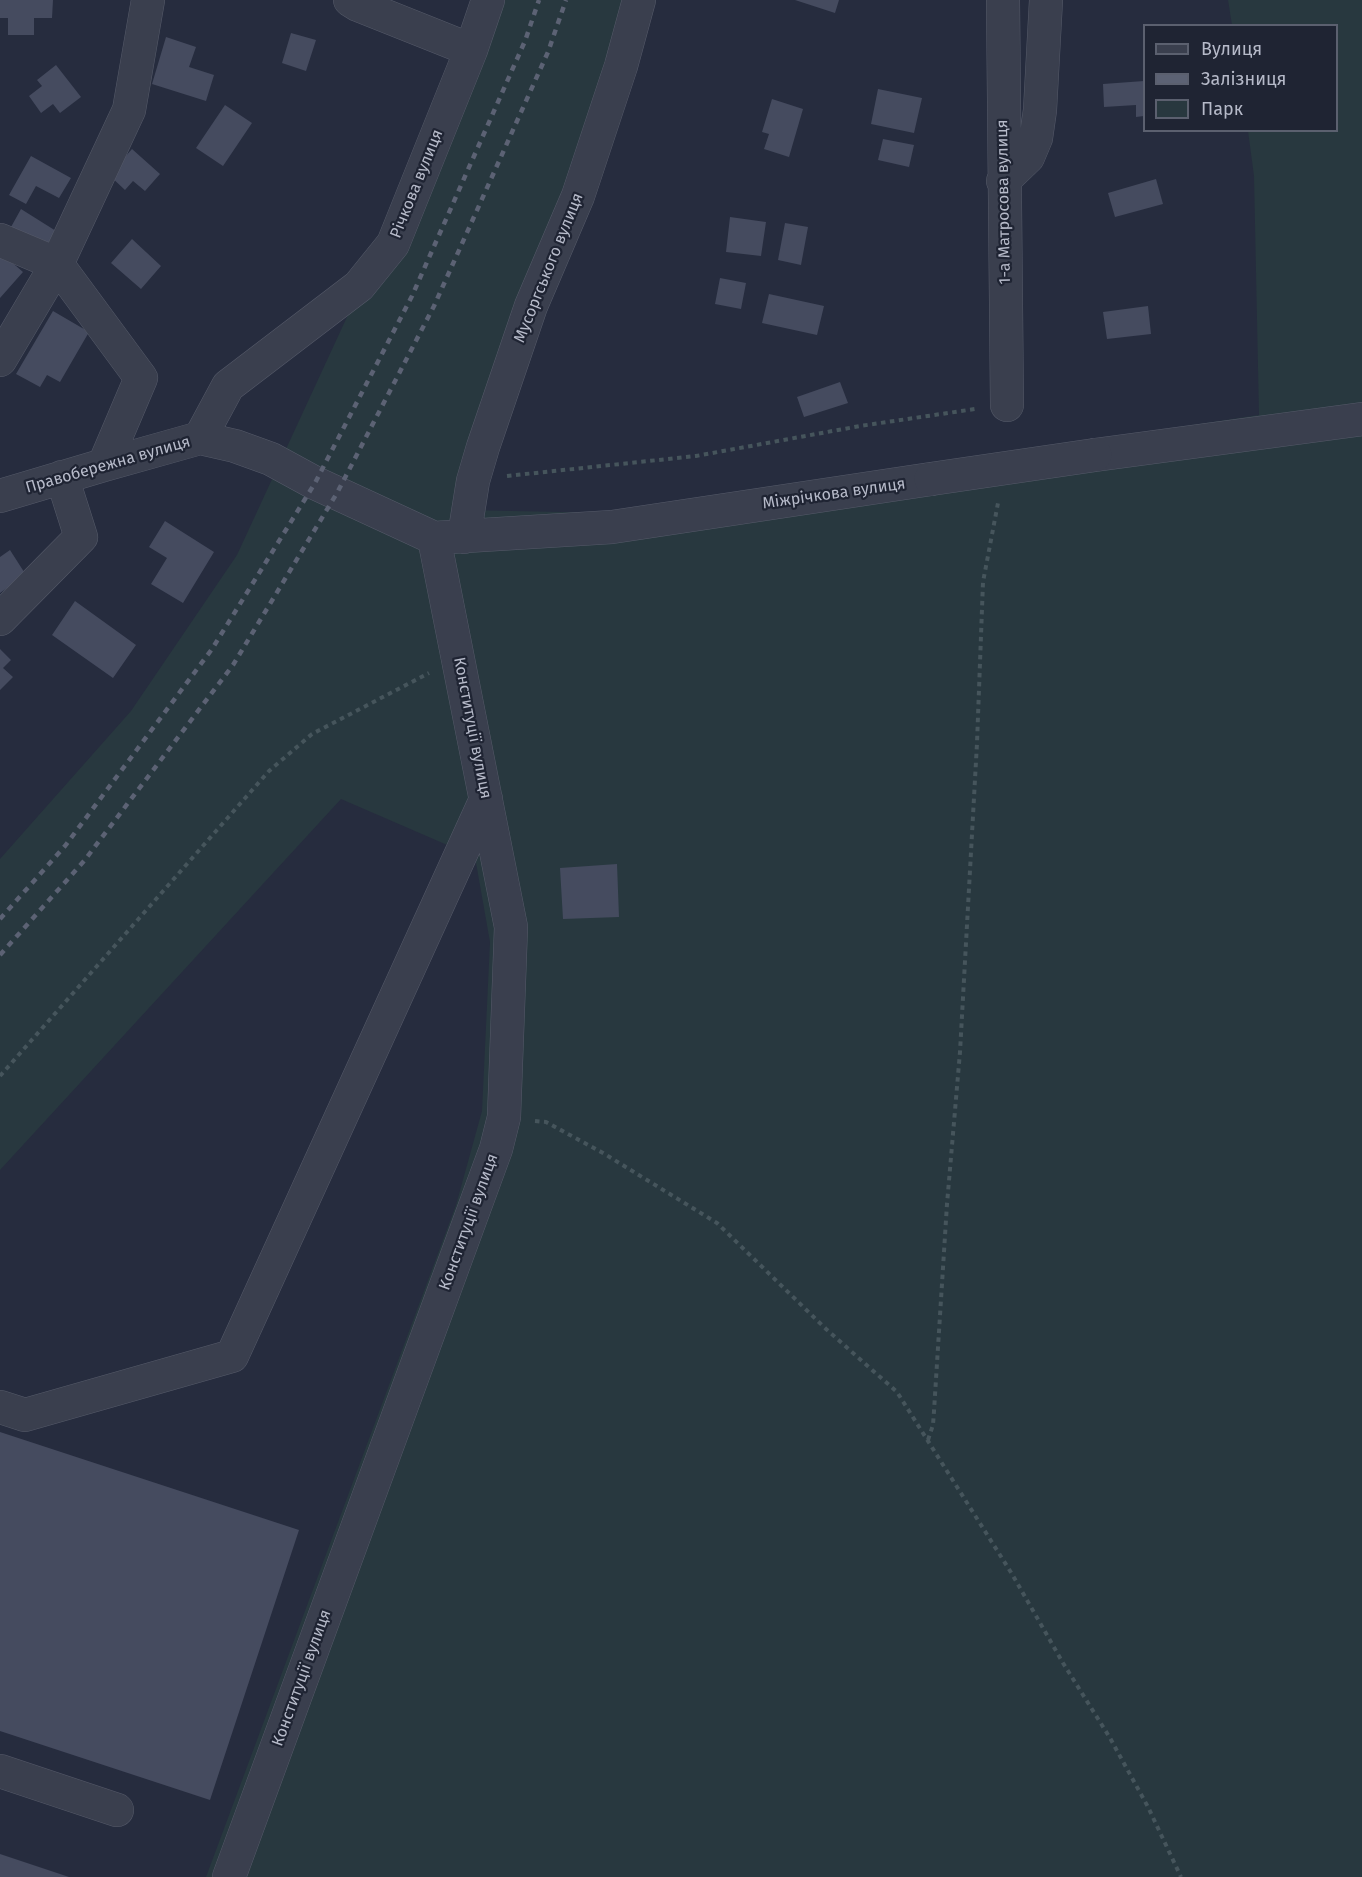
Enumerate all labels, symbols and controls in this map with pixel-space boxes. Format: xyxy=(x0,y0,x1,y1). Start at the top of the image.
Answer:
legend xyxy=(1143,24,1338,132)
text: Вулиця xyxy=(1201,38,1262,60)
text: Залізниця xyxy=(1201,68,1287,90)
text: Парк xyxy=(1201,98,1243,120)
street label: 1-а Матросова вулиця xyxy=(993,119,1015,285)
street label: Річкова вулиця xyxy=(386,127,448,241)
street label: Мусоргського вулиця xyxy=(510,190,588,346)
street label: Правобережна вулиця xyxy=(23,432,193,498)
street label: Міжрічкова вулиця xyxy=(761,474,907,514)
street label: Конституції вулиця xyxy=(449,656,495,800)
street label: Конституції вулиця xyxy=(435,1151,503,1293)
street label: Конституції вулиця xyxy=(268,1607,336,1749)

